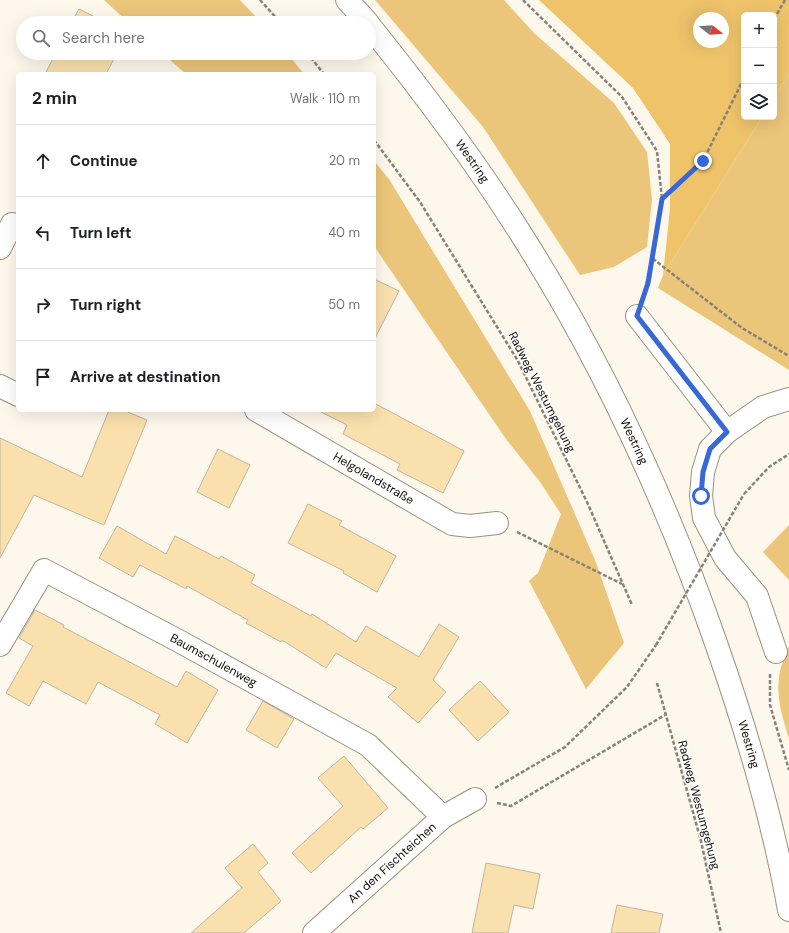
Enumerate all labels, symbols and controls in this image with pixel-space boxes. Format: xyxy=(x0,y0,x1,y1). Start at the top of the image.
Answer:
north arrow xyxy=(693,12,729,48)
map controls xyxy=(741,12,777,120)
button: + xyxy=(741,12,777,48)
search box xyxy=(16,16,376,60)
icon: search xyxy=(30,27,52,49)
text: Search here xyxy=(62,28,145,48)
button: − xyxy=(741,48,777,84)
button: layers xyxy=(741,84,777,120)
text: 2 min xyxy=(32,87,77,109)
text: Walk · 110 m xyxy=(290,90,360,107)
street label: Westring xyxy=(452,136,493,186)
icon: ahead xyxy=(32,150,54,172)
text: Continue xyxy=(70,151,138,171)
text: 20 m xyxy=(329,152,360,169)
route end xyxy=(694,152,712,170)
icon: left xyxy=(32,222,54,244)
text: Turn left xyxy=(70,223,131,243)
text: 40 m xyxy=(328,224,360,241)
icon: right xyxy=(32,294,54,316)
text: Turn right xyxy=(70,295,141,315)
text: 50 m xyxy=(328,296,360,313)
street label: Radweg Westumgehung xyxy=(505,329,579,455)
icon: arrive xyxy=(32,366,54,388)
text: Arrive at destination xyxy=(70,367,221,387)
street label: Westring xyxy=(617,416,652,467)
street label: Helgolandstraße xyxy=(330,449,417,508)
route start xyxy=(692,487,710,505)
street label: Baumschulenweg xyxy=(167,630,260,691)
street label: Westring xyxy=(734,718,764,770)
street label: Radweg Westumgehung xyxy=(674,739,724,872)
street label: An den Fischteichen xyxy=(345,819,440,907)

